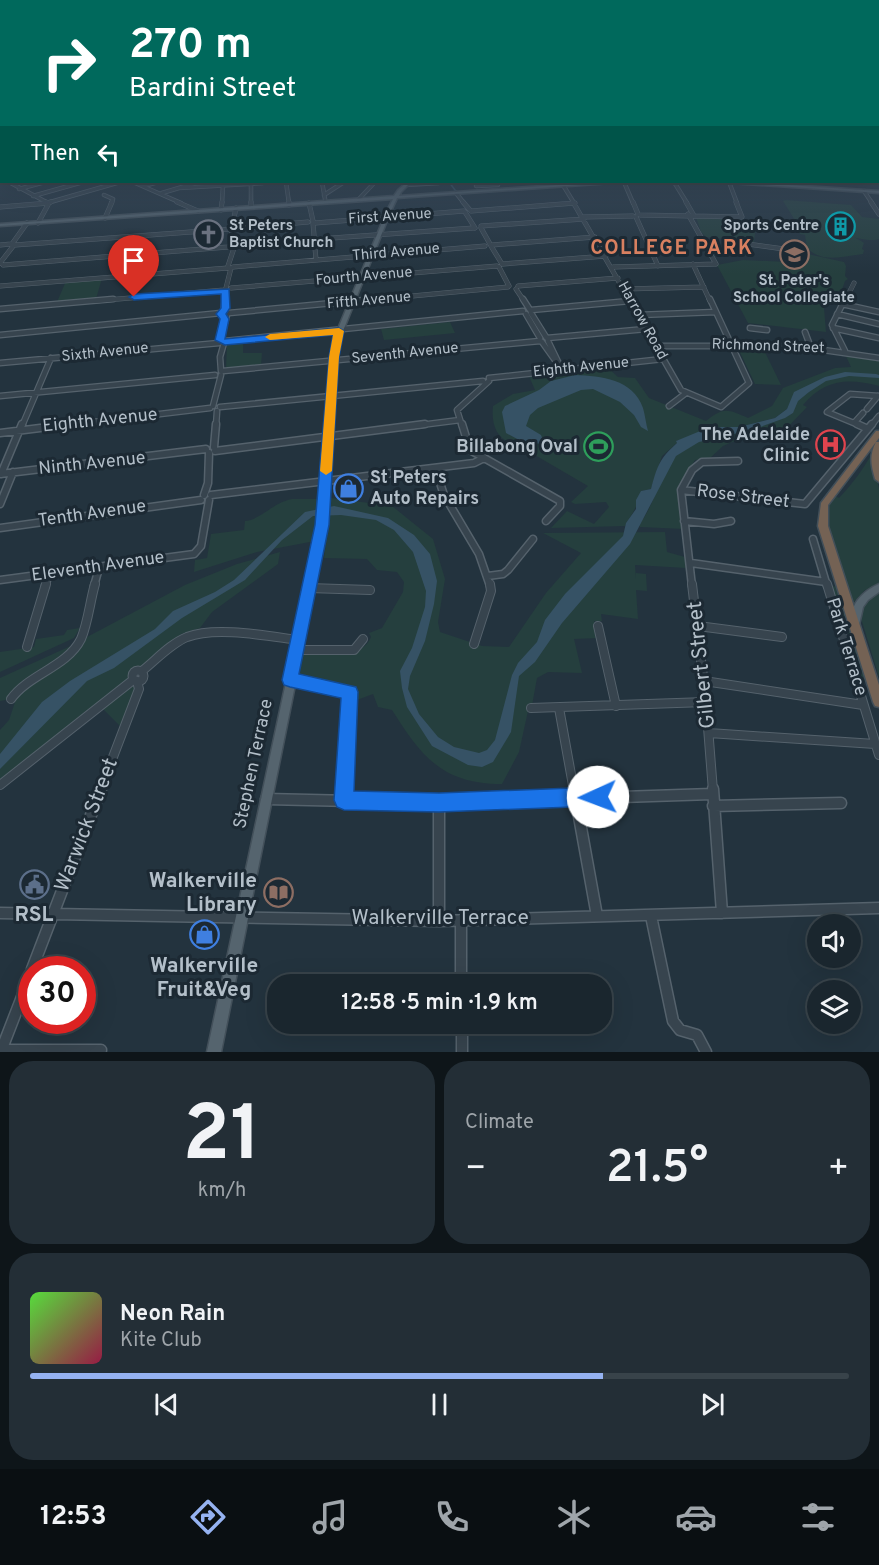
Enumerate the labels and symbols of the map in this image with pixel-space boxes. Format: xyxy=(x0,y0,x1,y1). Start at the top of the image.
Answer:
street label: First Avenue xyxy=(348,205,432,229)
building icon: Sports Centre xyxy=(824,210,856,242)
place label: St Peters Baptist Church xyxy=(229,217,333,253)
place label: Sports Centre xyxy=(723,217,819,236)
church icon: St Peters Baptist Church xyxy=(192,219,224,251)
pin xyxy=(108,235,159,297)
district label: COLLEGE PARK xyxy=(590,236,754,262)
school or university icon: St. Peter's School Collegiate xyxy=(778,238,810,270)
street label: Third Avenue xyxy=(351,240,441,266)
street label: Fourth Avenue xyxy=(315,263,413,291)
place label: St. Peter's School Collegiate xyxy=(733,272,855,308)
street label: Harrow Road xyxy=(613,279,671,363)
street label: Fifth Avenue xyxy=(326,288,412,314)
street label: Richmond Street xyxy=(711,336,825,358)
street label: Sixth Avenue xyxy=(61,339,149,367)
street label: Seventh Avenue xyxy=(351,339,459,369)
street label: Eighth Avenue xyxy=(532,354,630,382)
street label: Eighth Avenue xyxy=(41,404,159,438)
place label: The Adelaide Clinic xyxy=(701,424,810,468)
hospital icon: The Adelaide Clinic xyxy=(815,429,847,461)
sports icon: Billabong Oval xyxy=(583,431,615,463)
place label: Billabong Oval xyxy=(456,436,578,459)
street label: Ninth Avenue xyxy=(37,447,147,481)
place label: St Peters Auto Repairs xyxy=(370,467,479,511)
shop icon: St Peters Auto Repairs xyxy=(333,472,365,504)
street label: Rose Street xyxy=(695,480,791,514)
street label: Tenth Avenue xyxy=(36,495,148,533)
street label: Eleventh Avenue xyxy=(30,546,166,588)
street label: Park Terrace xyxy=(820,595,872,699)
street label: Gilbert Street xyxy=(682,600,722,730)
street label: Stephen Terrace xyxy=(229,697,279,831)
street label: Warwick Street xyxy=(49,754,125,896)
position arrow xyxy=(566,765,630,829)
public building icon: RSL xyxy=(18,868,50,900)
place label: Walkerville Library xyxy=(149,868,257,919)
library icon: Walkerville Library xyxy=(262,877,294,909)
place label: RSL xyxy=(15,902,54,929)
street label: Walkerville Terrace xyxy=(351,905,529,932)
shop icon: Walkerville Fruit&Veg xyxy=(188,919,220,951)
place label: Walkerville Fruit&Veg xyxy=(150,953,258,1004)
speed limit sign: 30 xyxy=(18,956,96,1034)

